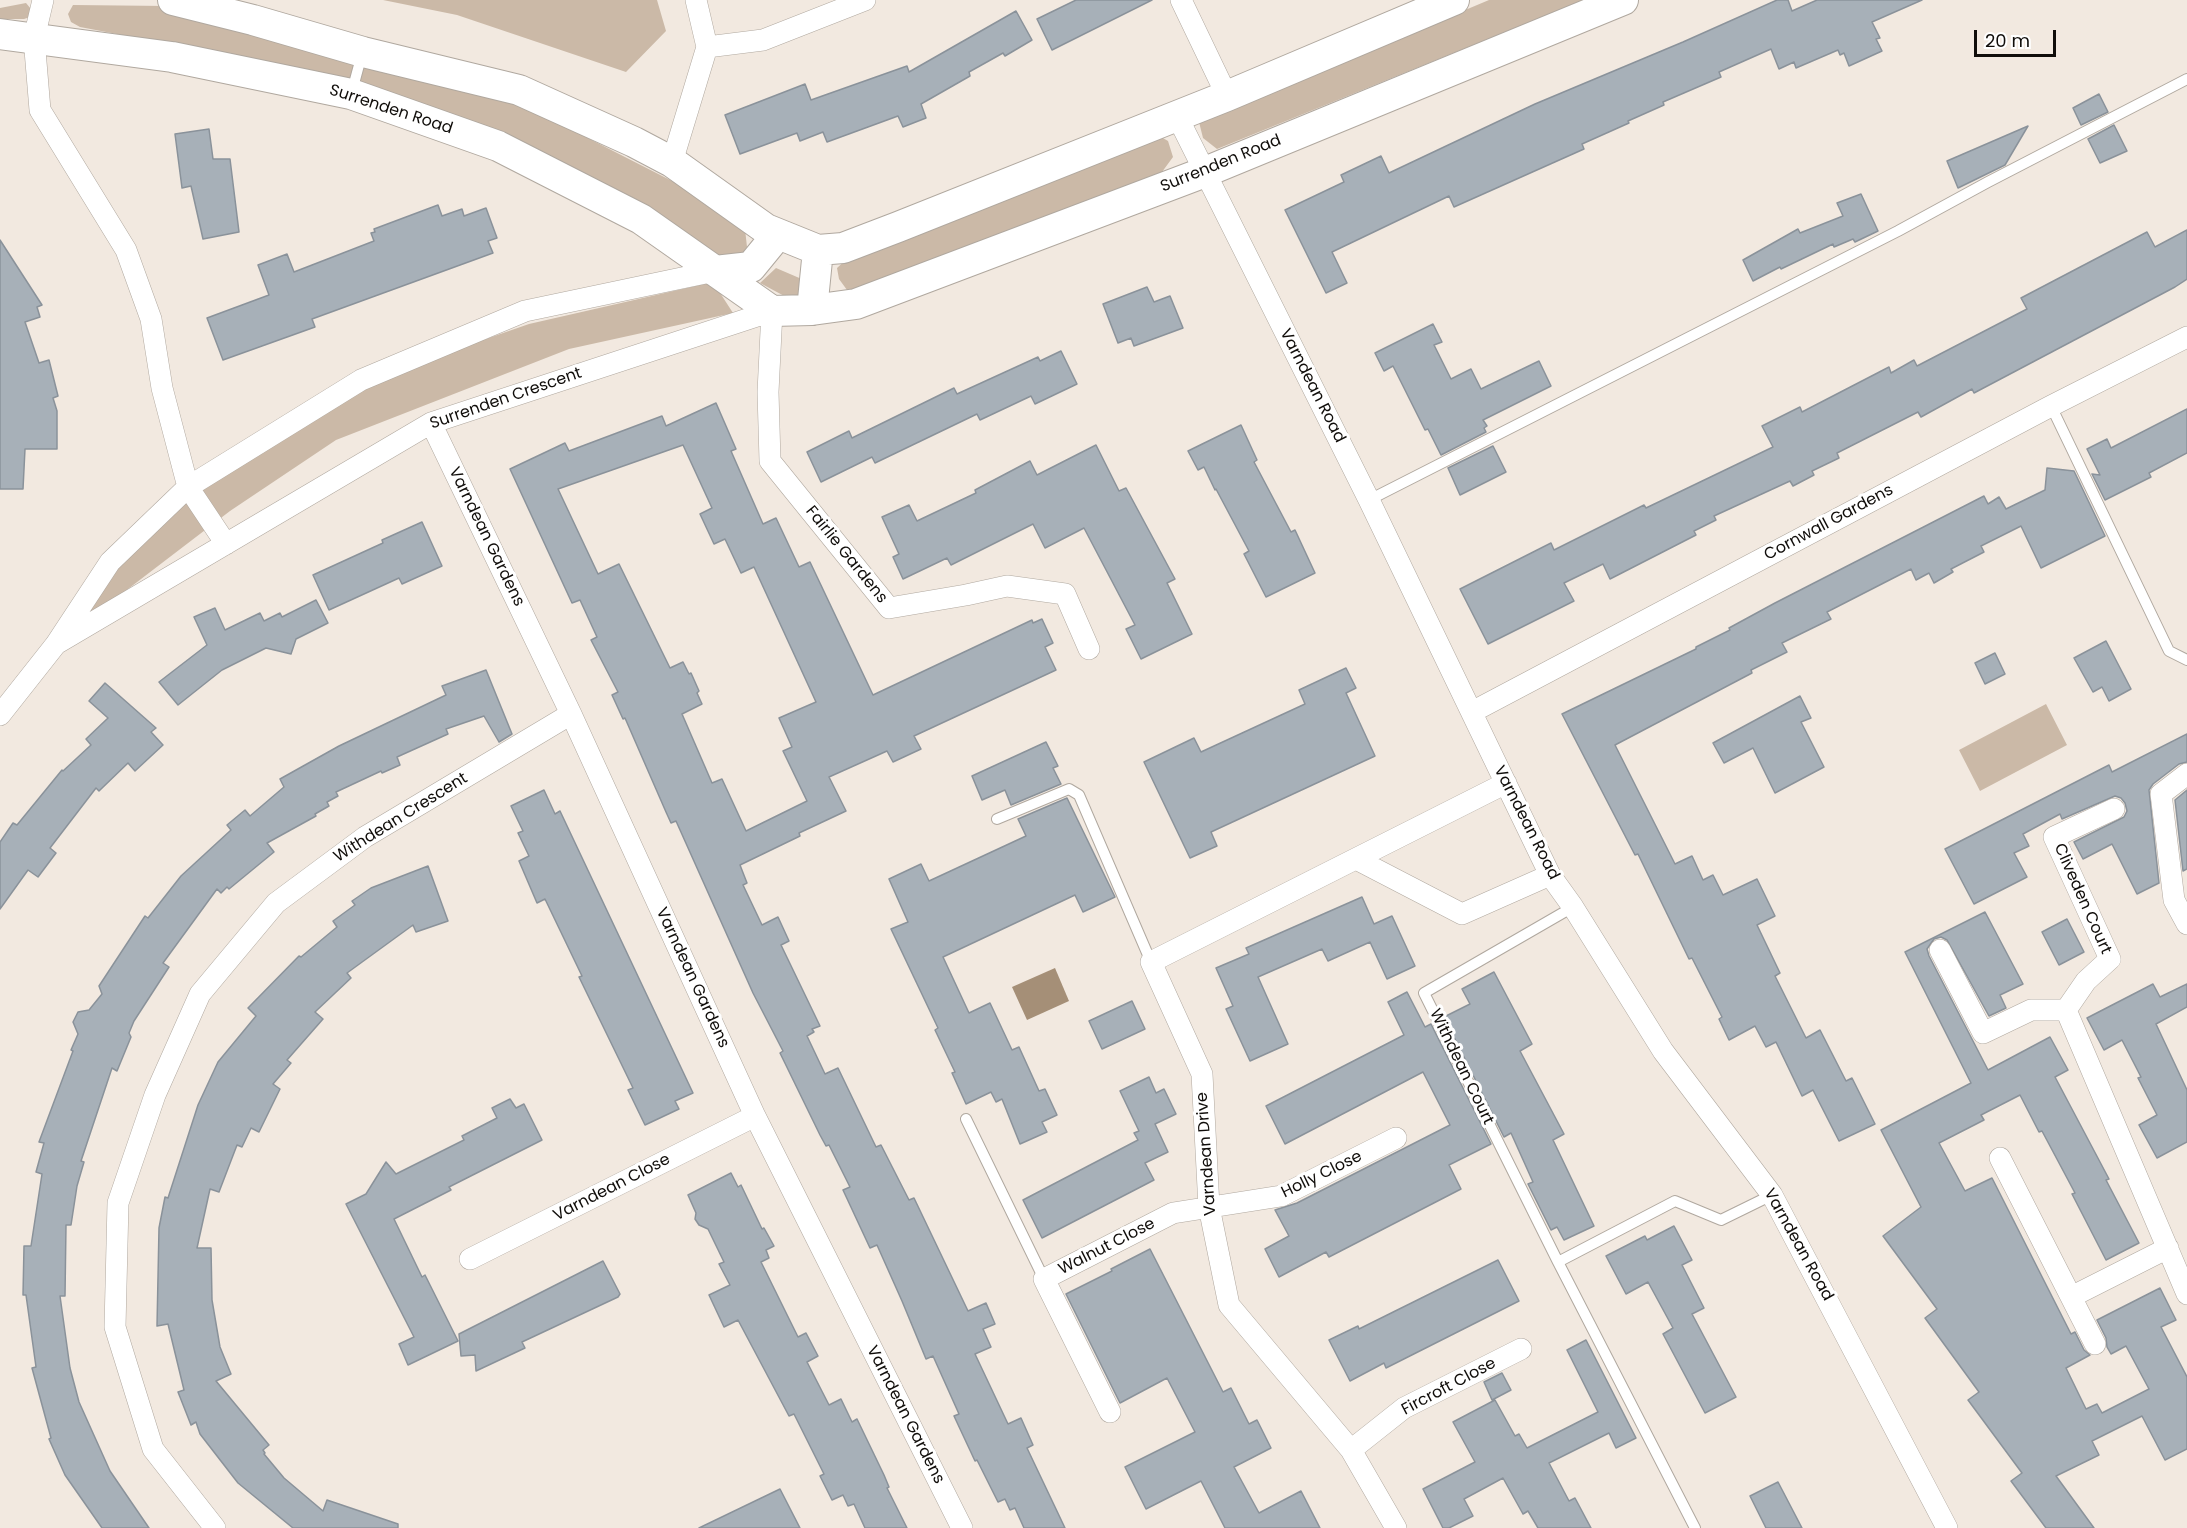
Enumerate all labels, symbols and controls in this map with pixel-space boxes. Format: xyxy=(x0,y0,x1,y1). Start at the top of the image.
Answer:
scale bar xyxy=(1977,18,2060,56)
text: 20 m xyxy=(1985,28,2030,53)
street label: Surrenden Road xyxy=(327,81,455,139)
street label: Surrenden Road xyxy=(1158,131,1284,197)
street label: Varndean Road xyxy=(1275,326,1349,446)
street label: Surrenden Crescent xyxy=(428,364,584,434)
street label: Varndean Gardens xyxy=(444,464,528,610)
street label: Cornwall Gardens xyxy=(1761,481,1897,565)
street label: Fairlie Gardens xyxy=(801,503,891,607)
street label: Varndean Road xyxy=(1489,763,1563,883)
street label: Withdean Crescent xyxy=(331,769,471,867)
street label: Cliveden Court xyxy=(2049,841,2115,957)
street label: Varndean Gardens xyxy=(651,905,733,1051)
street label: Withdean Court xyxy=(1425,1006,1497,1128)
street label: Varndean Drive xyxy=(1193,1091,1221,1217)
street label: Holly Close xyxy=(1279,1147,1365,1203)
street label: Varndean Close xyxy=(550,1150,674,1226)
street label: Varndean Road xyxy=(1759,1185,1837,1305)
street label: Walnut Close xyxy=(1056,1214,1158,1280)
street label: Varndean Gardens xyxy=(862,1343,948,1487)
street label: Fircroft Close xyxy=(1399,1354,1499,1420)

